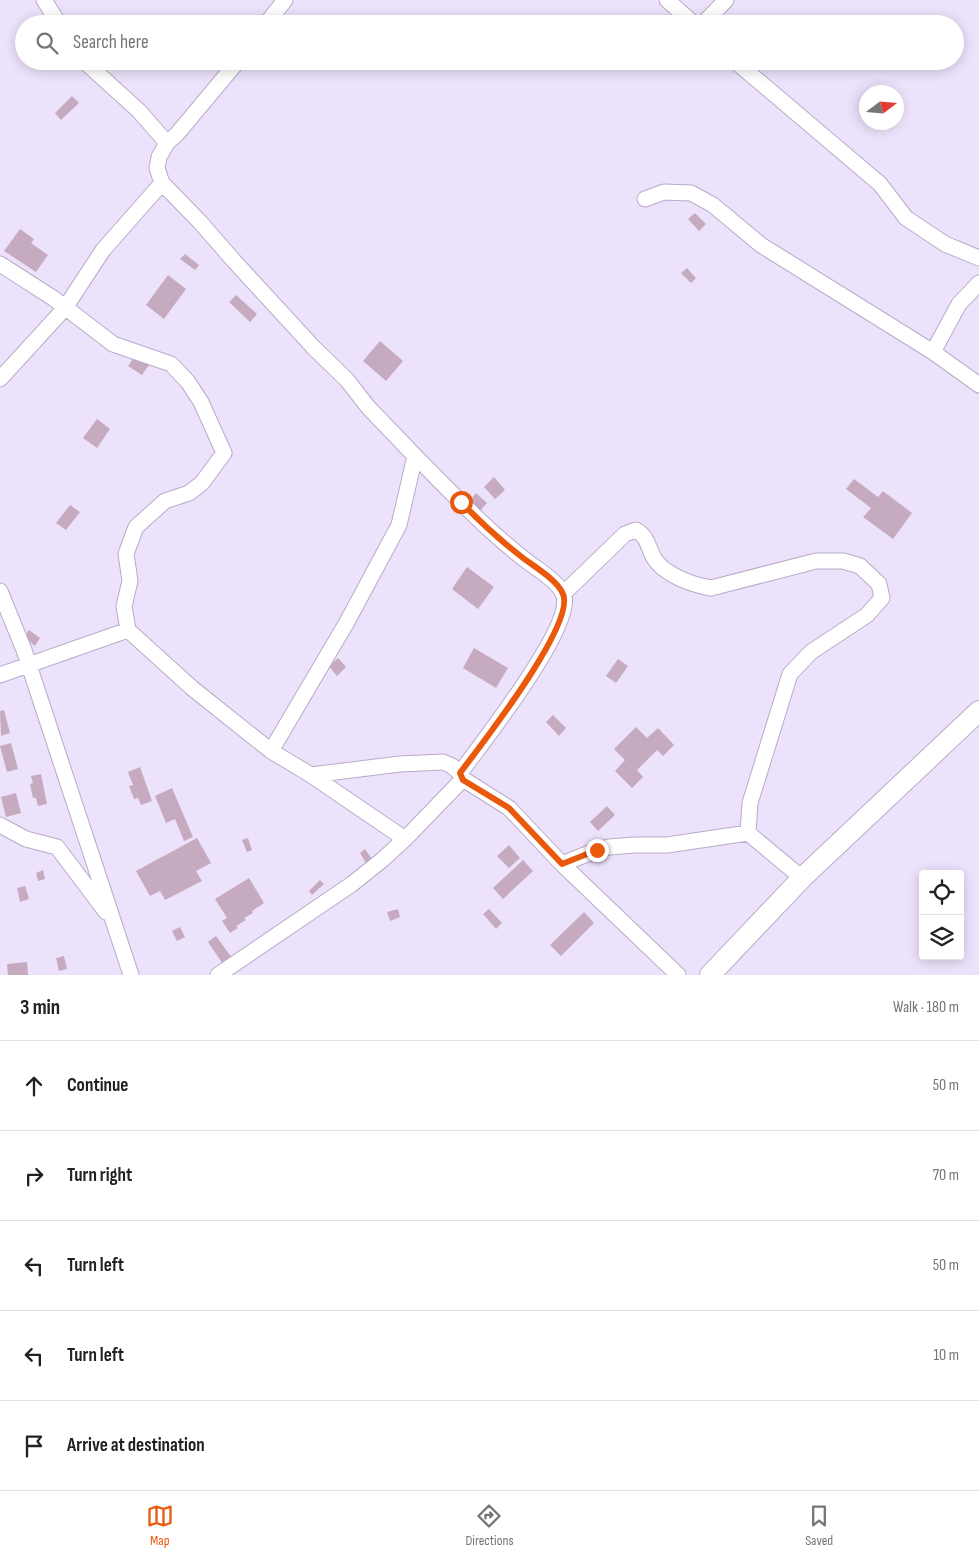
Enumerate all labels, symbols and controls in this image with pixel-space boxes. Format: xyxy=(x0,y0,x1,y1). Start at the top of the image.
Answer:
search box xyxy=(15,15,964,70)
icon: search xyxy=(33,29,61,57)
text: Search here xyxy=(73,31,149,54)
north arrow xyxy=(859,85,904,130)
route start xyxy=(450,491,473,514)
route end xyxy=(586,839,609,862)
map controls xyxy=(919,870,964,960)
button: locate xyxy=(919,870,964,915)
button: layers xyxy=(919,915,964,960)
text: 3 min xyxy=(20,995,60,1020)
text: Walk · 180 m xyxy=(893,998,959,1017)
icon: ahead xyxy=(20,1072,48,1100)
text: Continue xyxy=(67,1074,128,1097)
text: 50 m xyxy=(933,1076,959,1095)
icon: right xyxy=(20,1162,48,1190)
text: Turn right xyxy=(67,1164,132,1187)
text: 70 m xyxy=(933,1166,959,1185)
icon: left xyxy=(20,1252,48,1280)
text: Turn left xyxy=(67,1254,124,1277)
text: 50 m xyxy=(933,1256,959,1275)
icon: left xyxy=(20,1342,48,1370)
text: Turn left xyxy=(67,1344,124,1367)
text: 10 m xyxy=(933,1346,959,1365)
icon: arrive xyxy=(20,1432,48,1460)
text: Arrive at destination xyxy=(67,1434,205,1457)
tab: Map xyxy=(146,1502,174,1549)
tab: Directions xyxy=(465,1502,514,1549)
tab: Saved xyxy=(805,1502,833,1549)

